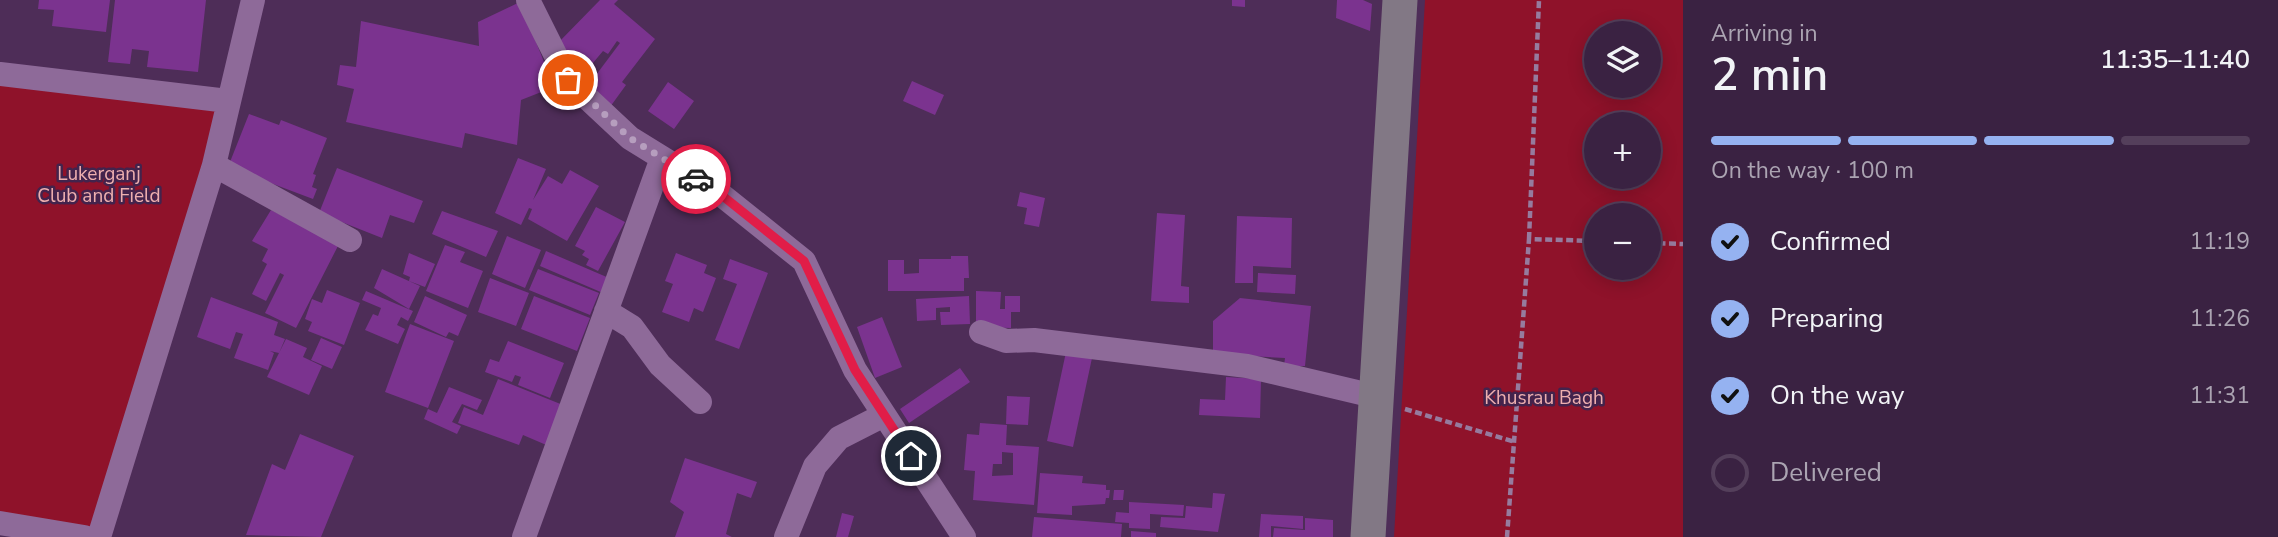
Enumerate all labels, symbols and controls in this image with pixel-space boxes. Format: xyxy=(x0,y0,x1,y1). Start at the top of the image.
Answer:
text: Arriving in xyxy=(1711,18,1818,49)
map controls xyxy=(1584,21,1661,280)
button: layers xyxy=(1584,21,1661,98)
text: 11:35–11:40 xyxy=(2100,42,2250,77)
text: 2 min xyxy=(1711,43,1828,106)
pin xyxy=(538,50,598,110)
icon: bag xyxy=(549,61,587,99)
button: + xyxy=(1584,112,1661,189)
courier xyxy=(661,144,731,214)
text: On the way · 100 m xyxy=(1711,155,1914,186)
icon: car xyxy=(677,160,715,198)
park label: Lukerganj Club and Field xyxy=(37,161,161,209)
button: − xyxy=(1584,203,1661,280)
icon: check xyxy=(1711,223,1749,261)
text: Confirmed xyxy=(1770,224,1891,259)
text: 11:19 xyxy=(2190,226,2250,257)
icon: check xyxy=(1711,300,1749,338)
text: Preparing xyxy=(1770,301,1883,336)
text: 11:26 xyxy=(2190,303,2250,334)
icon: check xyxy=(1711,377,1749,415)
text: On the way xyxy=(1770,378,1904,413)
text: 11:31 xyxy=(2190,380,2250,411)
park label: Khusrau Bagh xyxy=(1484,385,1604,411)
pin xyxy=(881,426,941,486)
icon: home xyxy=(892,437,930,475)
text: Delivered xyxy=(1770,455,1882,490)

